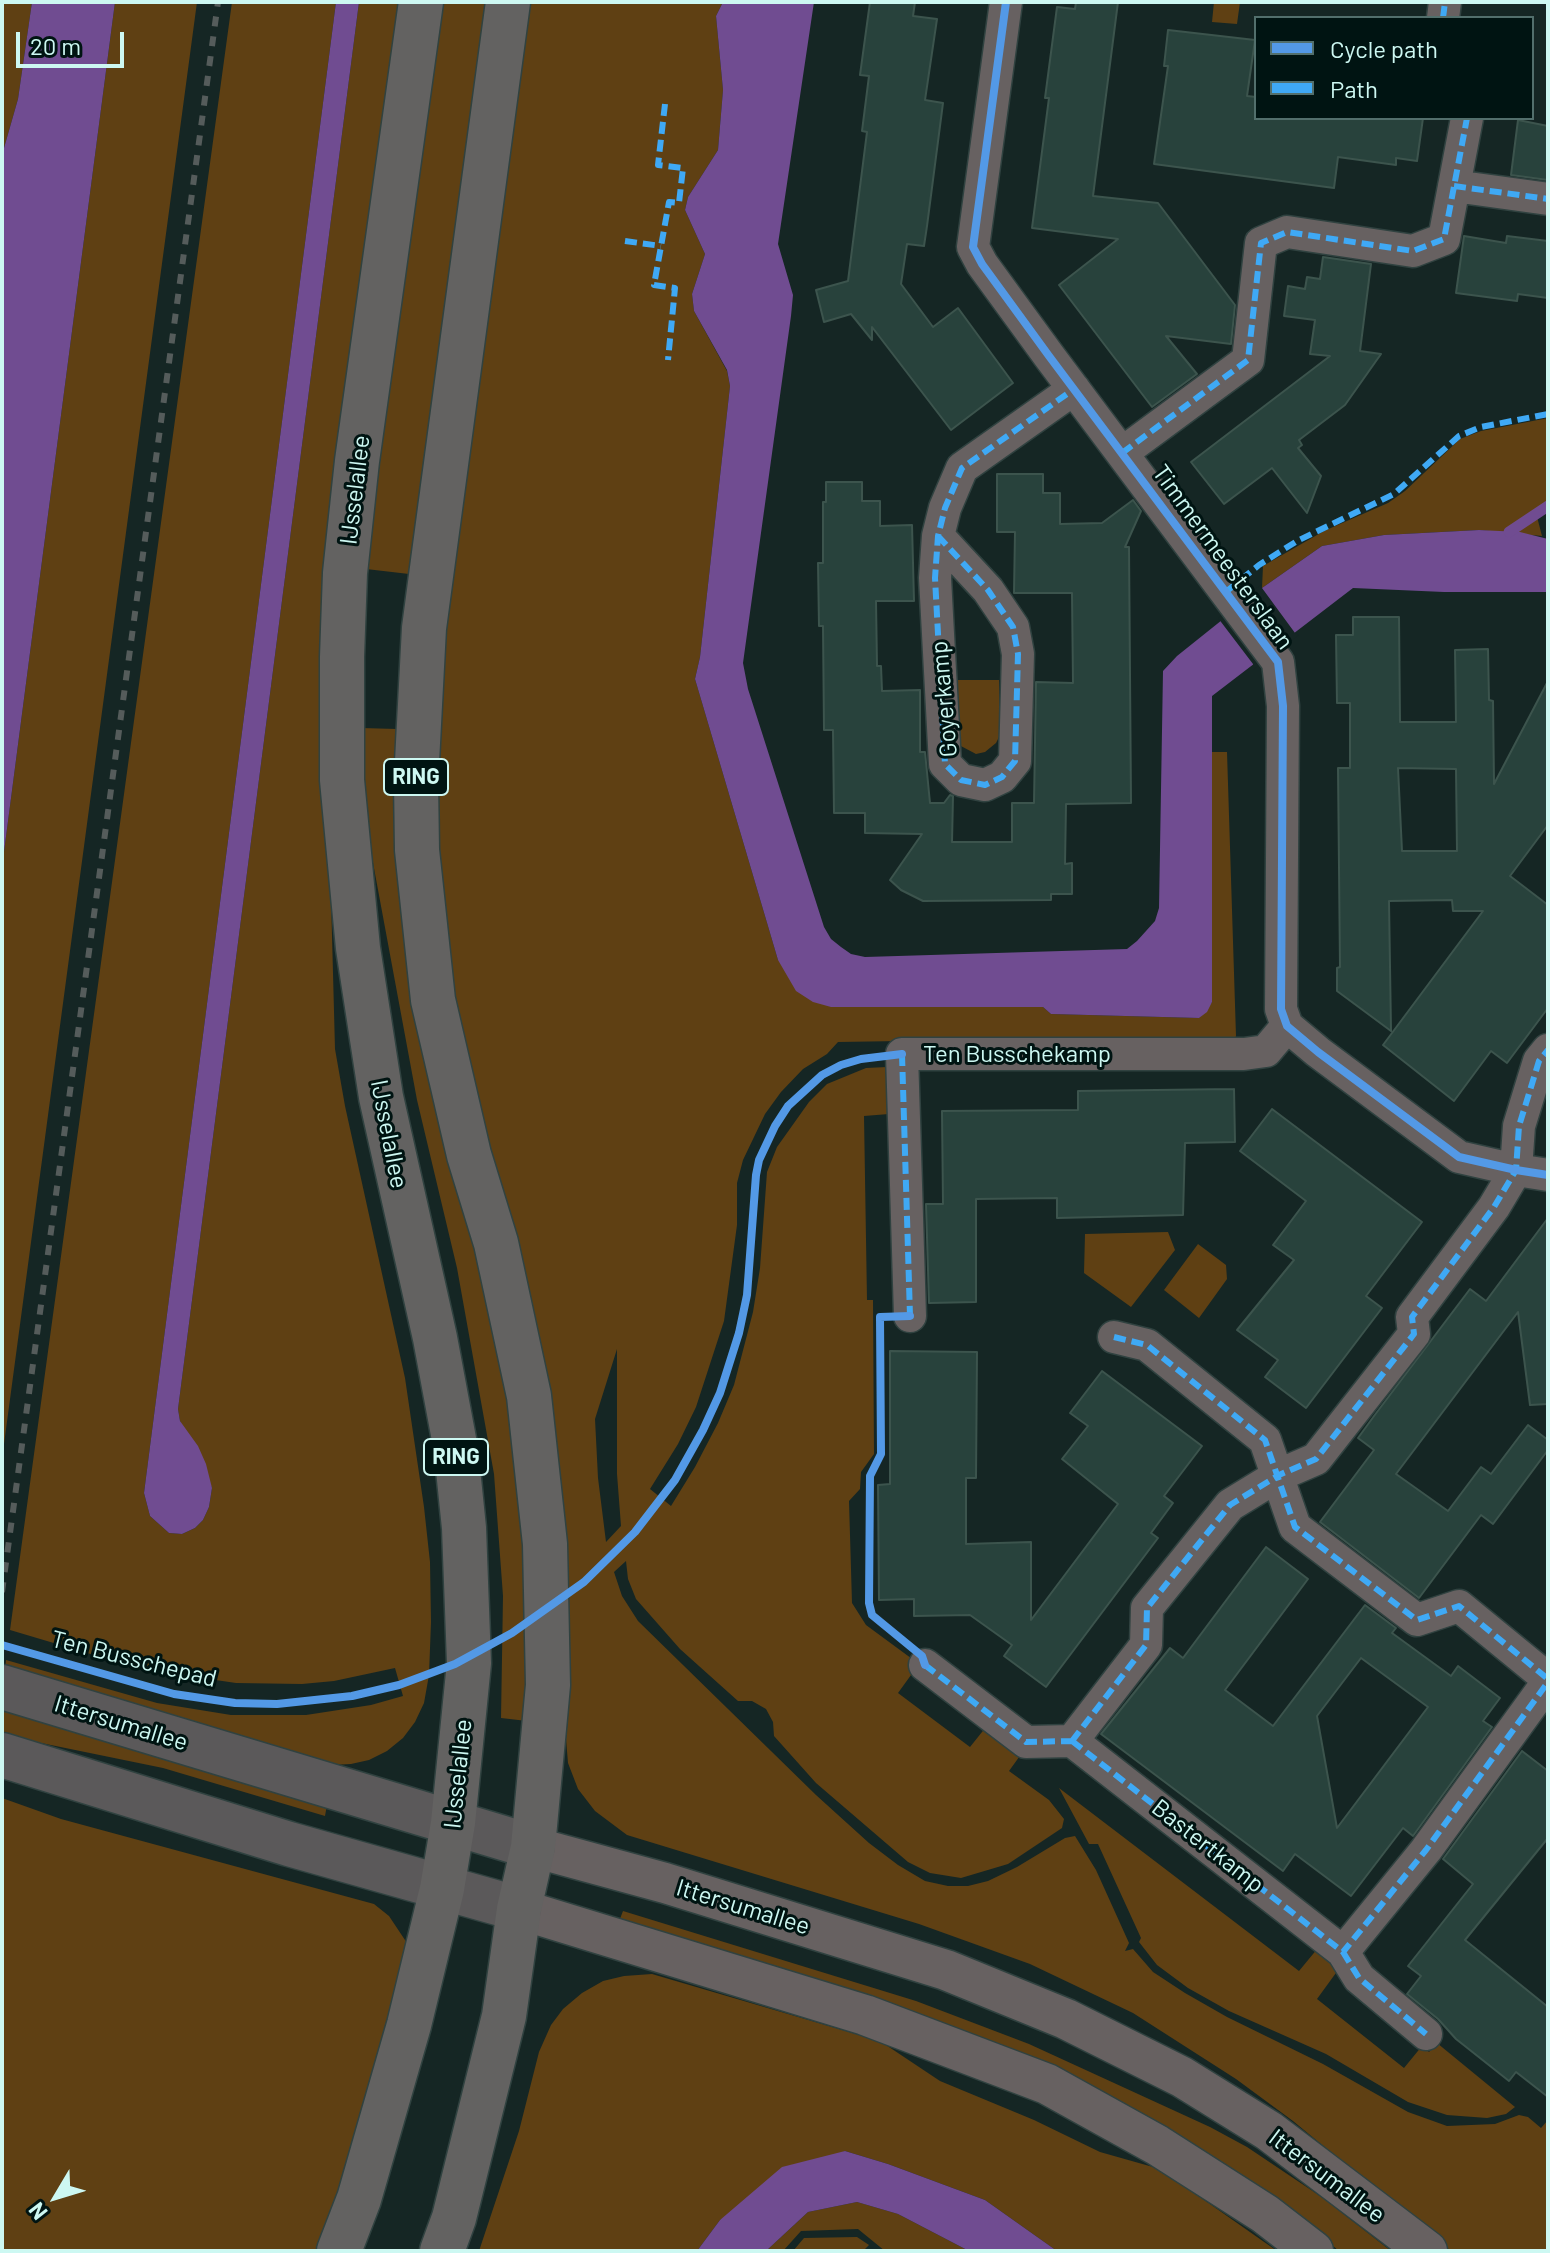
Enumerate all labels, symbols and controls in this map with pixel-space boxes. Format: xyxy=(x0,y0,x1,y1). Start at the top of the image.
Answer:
scale bar xyxy=(20,16,128,66)
legend xyxy=(1254,16,1534,120)
text: 20 m xyxy=(30,31,81,60)
text: Cycle path xyxy=(1330,34,1438,63)
text: Path xyxy=(1330,74,1378,103)
street label: IJsselallee xyxy=(334,434,376,546)
street label: Timmermeesterslaan xyxy=(1146,459,1300,655)
street label: Goyerkamp xyxy=(925,640,963,758)
road number: RING xyxy=(384,759,448,795)
street label: Ten Busschekamp xyxy=(923,1040,1111,1068)
street label: IJsselallee xyxy=(364,1077,414,1191)
road number: RING xyxy=(424,1439,488,1475)
street label: Ten Busschepad xyxy=(48,1625,220,1693)
street label: Ittersumallee xyxy=(51,1689,191,1757)
street label: IJsselallee xyxy=(438,1718,478,1830)
street label: Bastertkamp xyxy=(1146,1793,1270,1899)
street label: Ittersumallee xyxy=(673,1873,813,1941)
street label: Ittersumallee xyxy=(1263,2123,1391,2229)
north arrow xyxy=(16,2157,96,2237)
text: N xyxy=(22,2198,52,2226)

